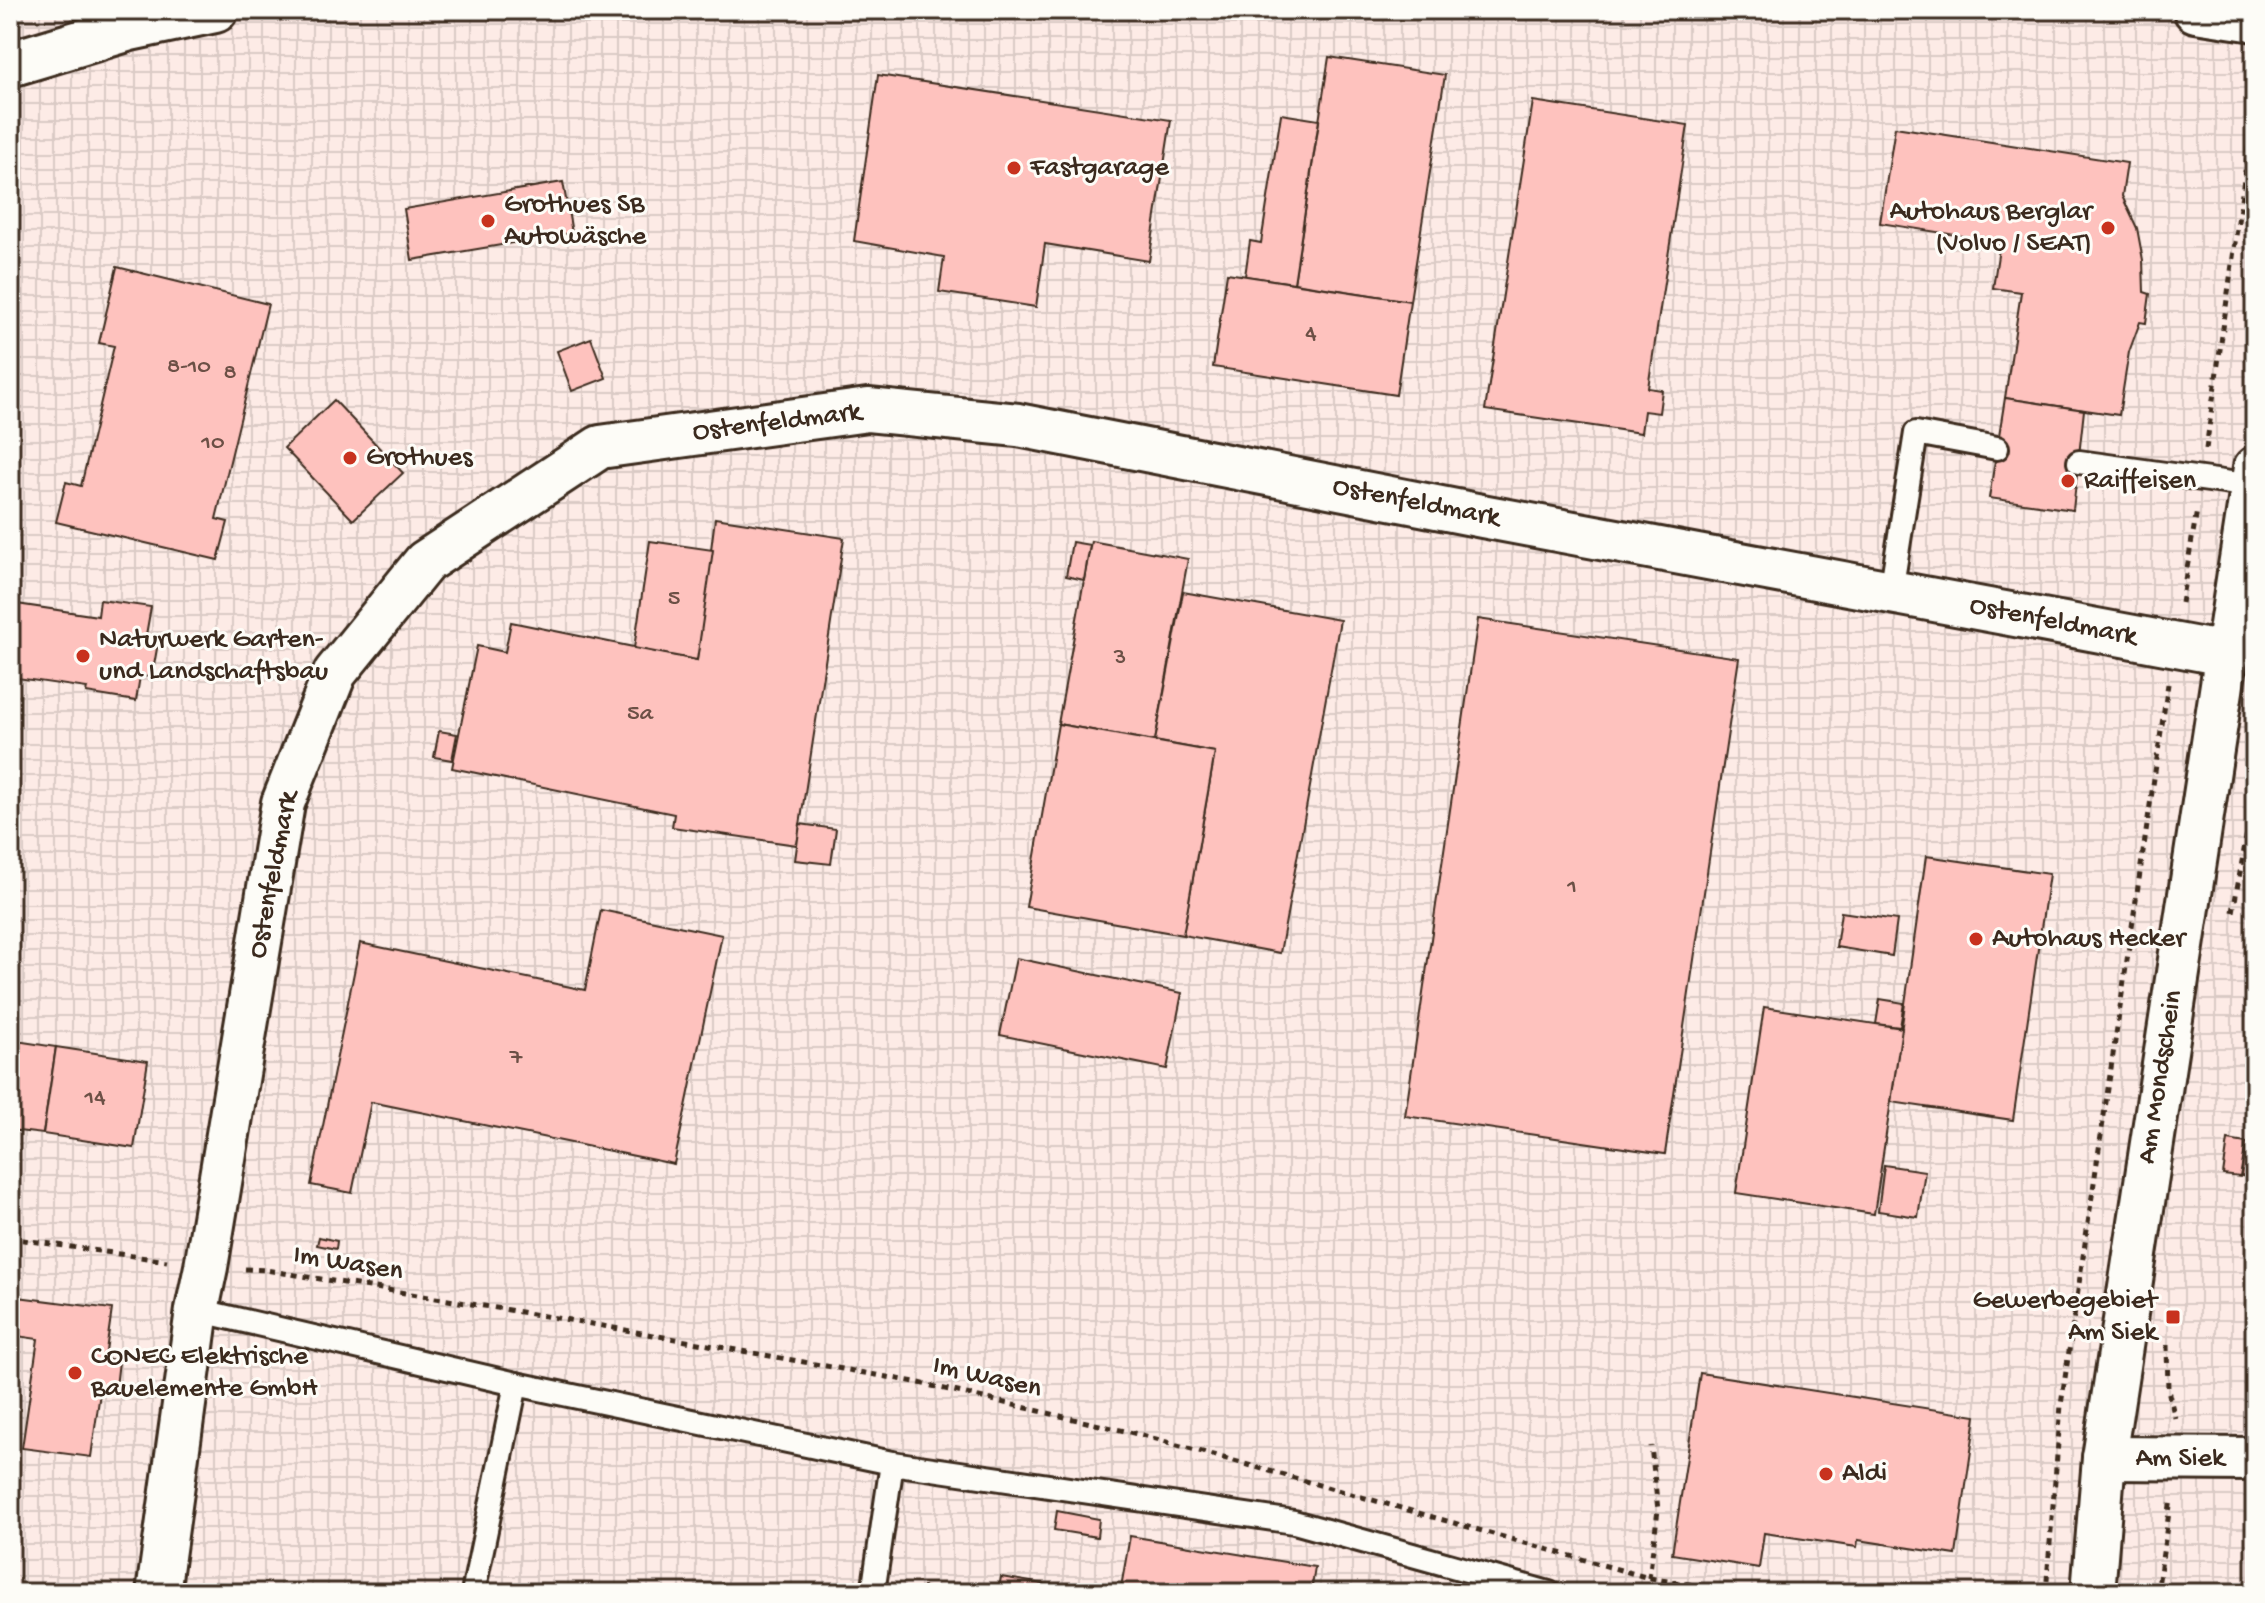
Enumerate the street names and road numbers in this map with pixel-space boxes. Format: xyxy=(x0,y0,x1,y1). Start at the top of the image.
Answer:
street label: Ostenfeldmark xyxy=(691,396,866,450)
street label: Ostenfeldmark xyxy=(1330,471,1505,536)
street label: Ostenfeldmark xyxy=(1967,590,2142,655)
street label: Ostenfeldmark xyxy=(242,786,307,961)
street label: Am Mondschein xyxy=(2131,987,2191,1166)
street label: Im Wasen xyxy=(291,1239,406,1289)
street label: Im Wasen xyxy=(929,1349,1045,1407)
street label: Am Siek xyxy=(2135,1443,2227,1476)

